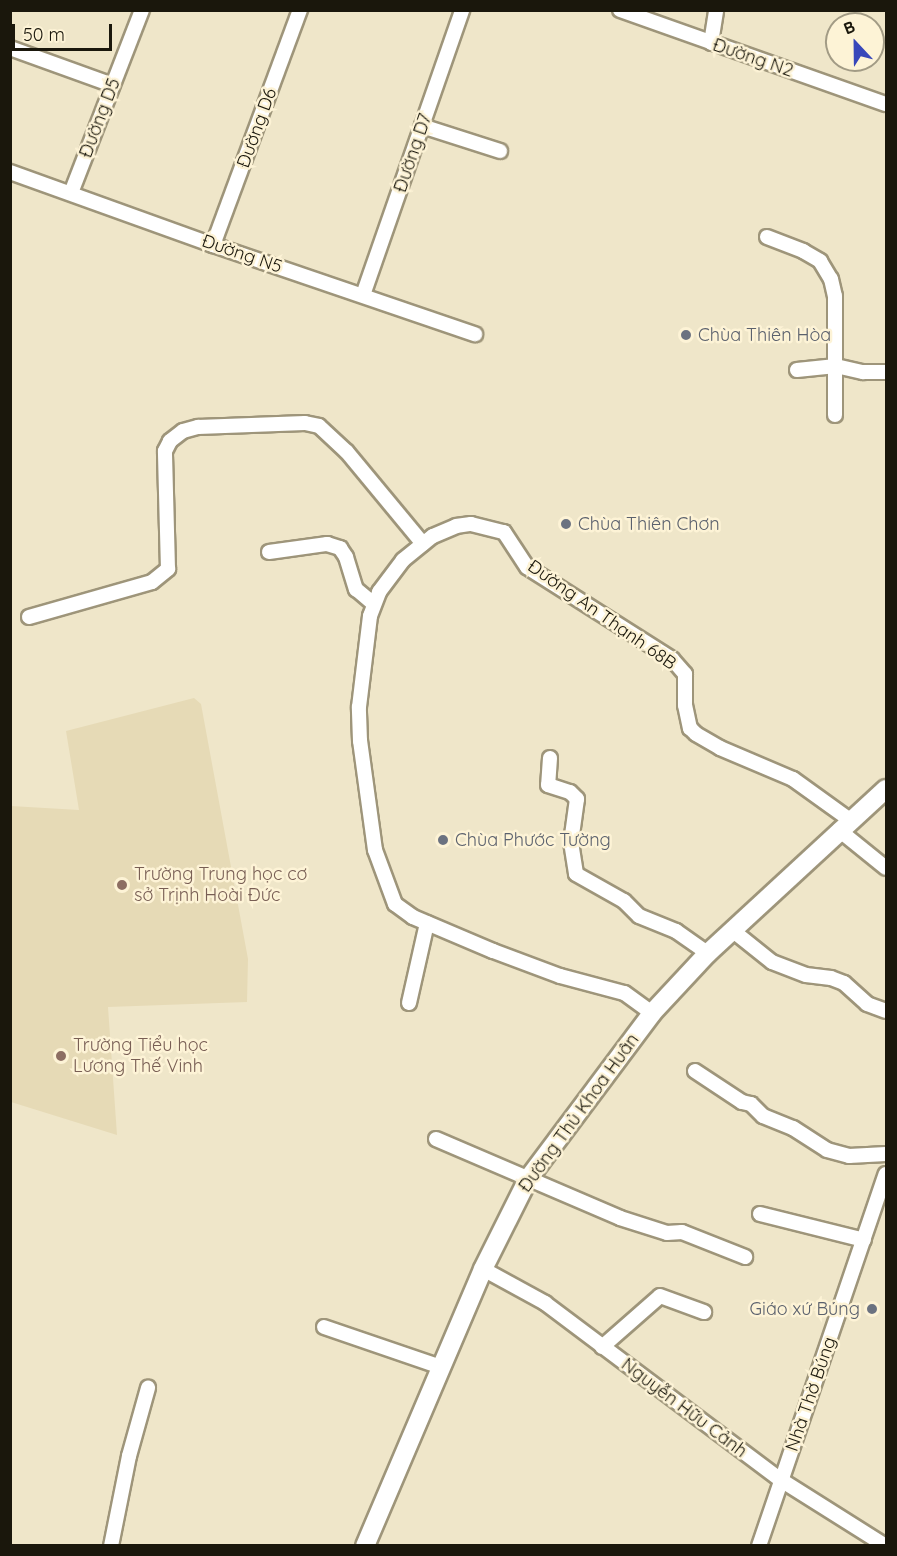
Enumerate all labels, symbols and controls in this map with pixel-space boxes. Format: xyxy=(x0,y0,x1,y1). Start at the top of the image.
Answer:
scale bar xyxy=(15,12,116,50)
north arrow xyxy=(825,12,885,72)
text: B xyxy=(840,16,858,38)
text: 50 m xyxy=(23,23,65,46)
street label: Đường N2 xyxy=(710,34,796,82)
street label: Đường D5 xyxy=(75,75,125,161)
street label: Đường D6 xyxy=(233,85,281,171)
street label: Đường D7 xyxy=(389,111,437,195)
street label: Đường N5 xyxy=(199,230,285,278)
place label: Chùa Thiên Hòa xyxy=(698,324,831,346)
marker: Chùa Thiên Hòa xyxy=(679,328,693,342)
place label: Chùa Thiên Chơn xyxy=(578,513,720,535)
marker: Chùa Thiên Chơn xyxy=(559,517,573,531)
street label: Đường An Thạnh 68B xyxy=(524,556,680,674)
place label: Chùa Phước Tường xyxy=(455,829,611,851)
marker: Chùa Phước Tường xyxy=(436,833,450,847)
place label: Trường Trung học cơ sở Trịnh Hoài Đức xyxy=(134,864,307,906)
marker: Trường Trung học cơ sở Trịnh Hoài Đức xyxy=(115,878,129,892)
street label: Đường Thủ Khoa Huân xyxy=(514,1030,644,1196)
place label: Trường Tiểu học Lương Thế Vinh xyxy=(73,1035,208,1078)
marker: Trường Tiểu học Lương Thế Vinh xyxy=(54,1049,68,1063)
place label: Giáo xứ Búng xyxy=(750,1298,860,1320)
marker: Giáo xứ Búng xyxy=(865,1302,879,1316)
street label: Nhà Thờ Búng xyxy=(781,1334,841,1454)
street label: Nguyễn Hữu Cảnh xyxy=(617,1354,751,1462)

